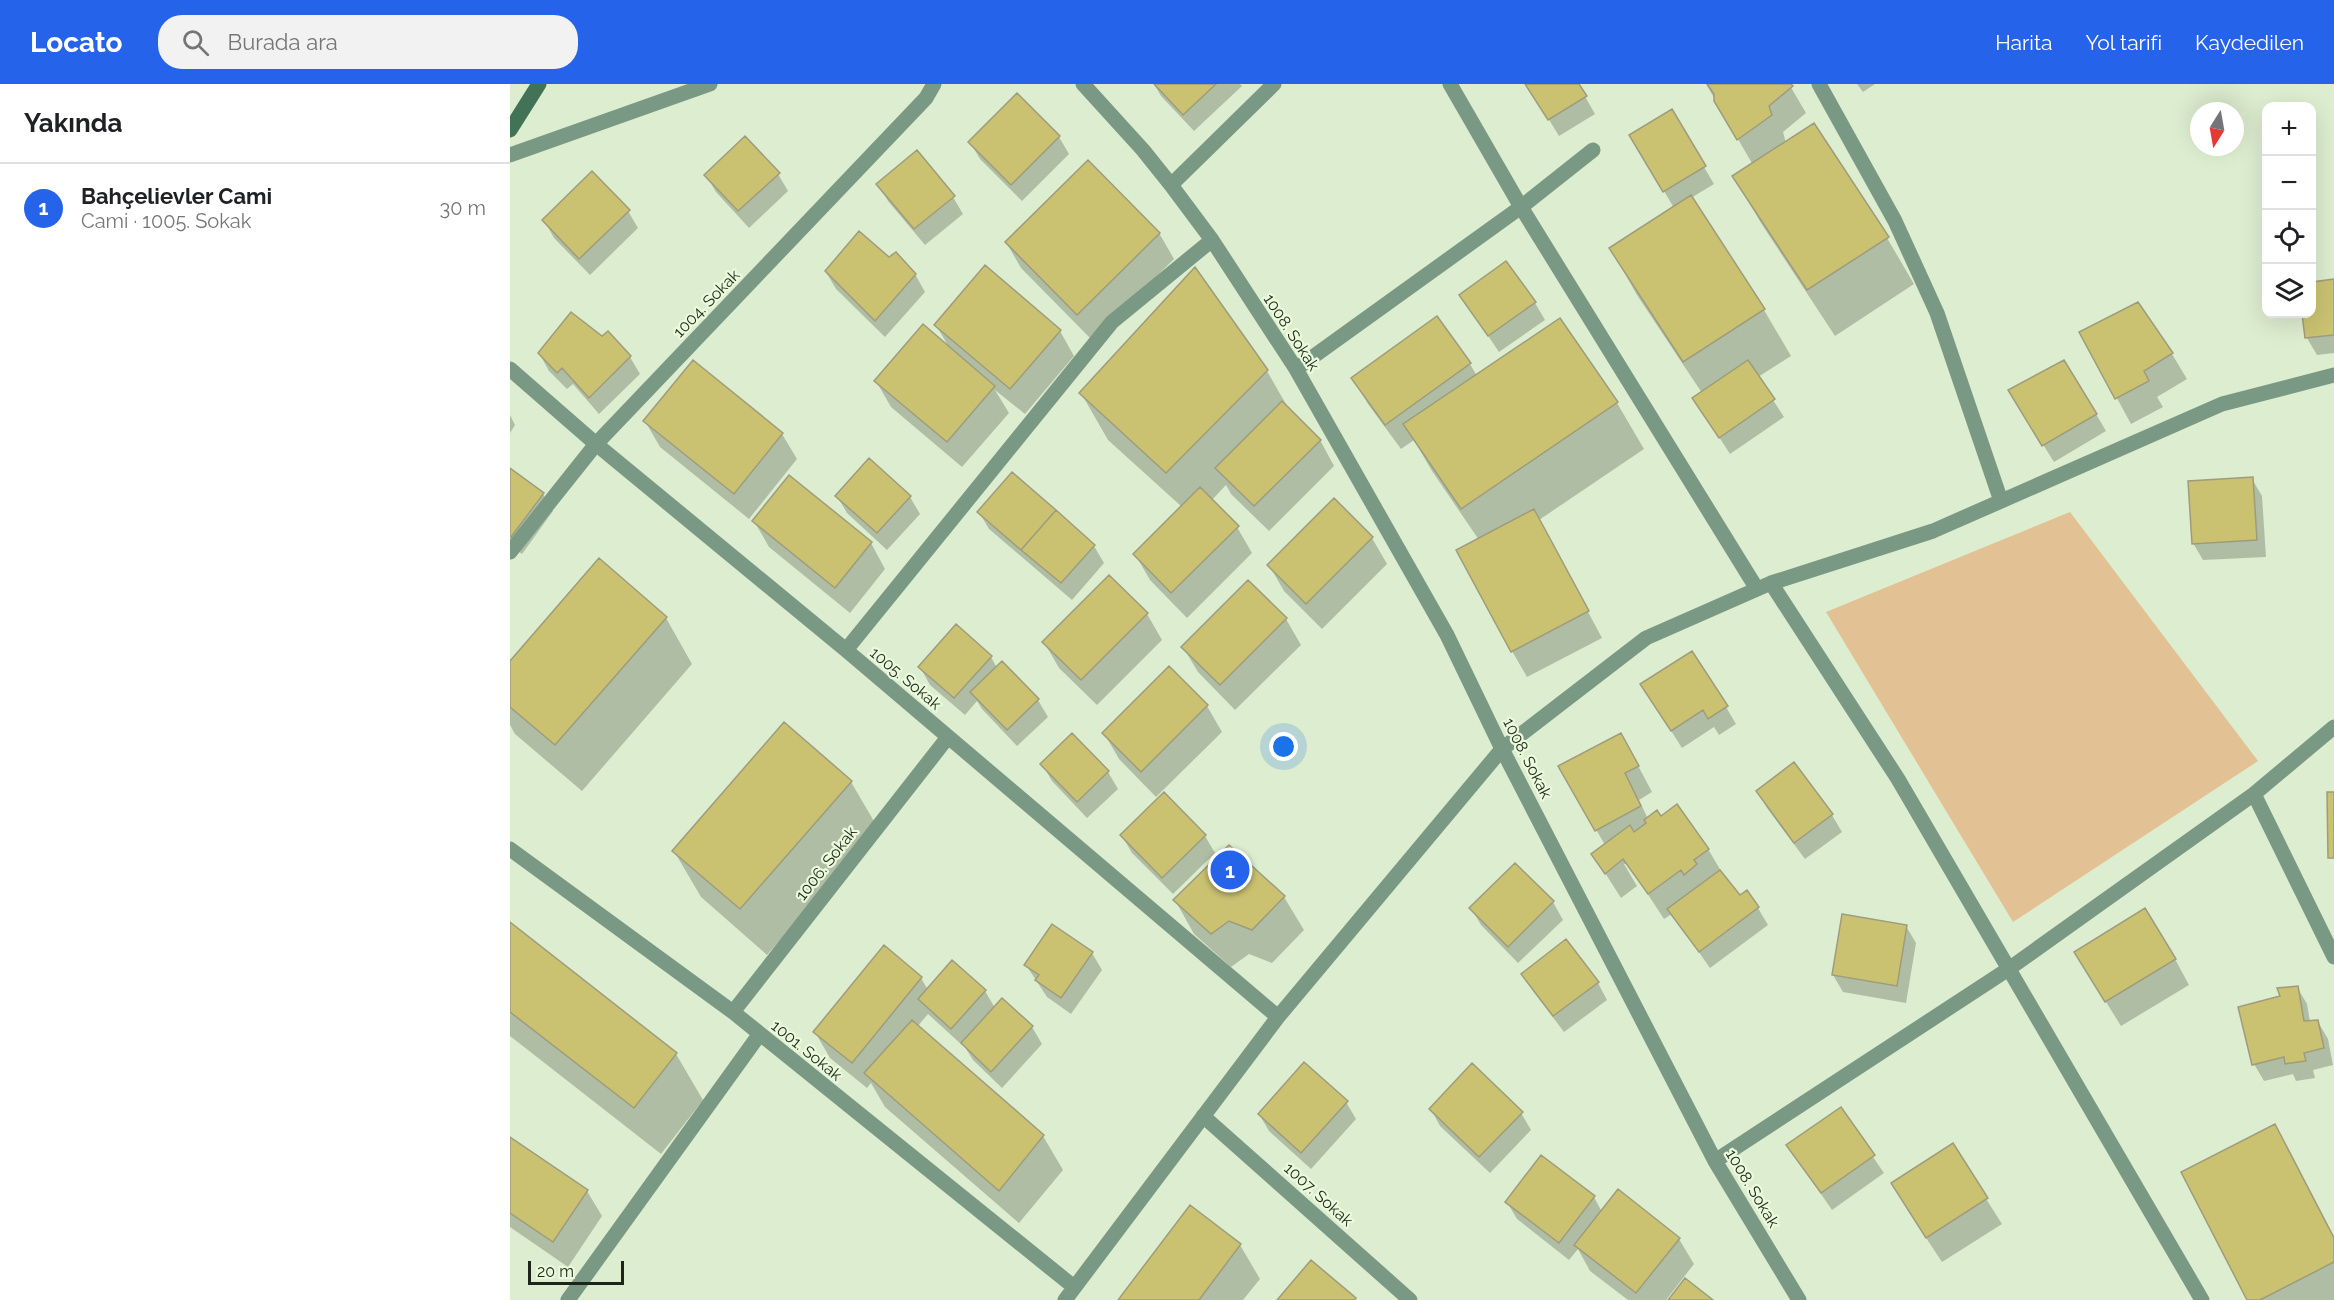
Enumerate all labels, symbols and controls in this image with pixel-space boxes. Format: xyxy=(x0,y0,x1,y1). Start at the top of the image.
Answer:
search box xyxy=(158,15,578,69)
text: Locato xyxy=(30,26,122,59)
icon: search xyxy=(179,26,212,59)
text: Burada ara xyxy=(227,29,338,55)
text: Harita xyxy=(1995,30,2052,55)
text: Yol tarifi xyxy=(2085,30,2162,55)
text: Kaydedilen xyxy=(2195,30,2304,55)
north arrow xyxy=(2190,102,2244,156)
map controls xyxy=(2262,102,2316,318)
button: + xyxy=(2262,102,2316,156)
text: Yakında xyxy=(24,108,122,138)
button: − xyxy=(2262,156,2316,210)
text: Bahçelievler Cami xyxy=(81,183,272,209)
text: 1 xyxy=(39,196,48,220)
text: 30 m xyxy=(440,196,486,220)
text: Cami · 1005. Sokak xyxy=(81,209,251,233)
button: locate xyxy=(2262,210,2316,264)
button: layers xyxy=(2262,264,2316,318)
street label: 1004. Sokak xyxy=(669,265,744,341)
street label: 1008. Sokak xyxy=(1260,290,1324,375)
street label: 1005. Sokak xyxy=(866,643,946,714)
street label: 1008. Sokak xyxy=(1499,715,1556,802)
your location xyxy=(1269,732,1298,761)
street label: 1006. Sokak xyxy=(792,822,861,904)
pin: 1 xyxy=(1210,848,1250,892)
street label: 1001. Sokak xyxy=(768,1016,846,1085)
street label: 1008. Sokak xyxy=(1722,1146,1784,1231)
street label: 1007. Sokak xyxy=(1280,1159,1357,1230)
scale bar xyxy=(528,1258,624,1286)
text: 20 m xyxy=(537,1262,574,1281)

